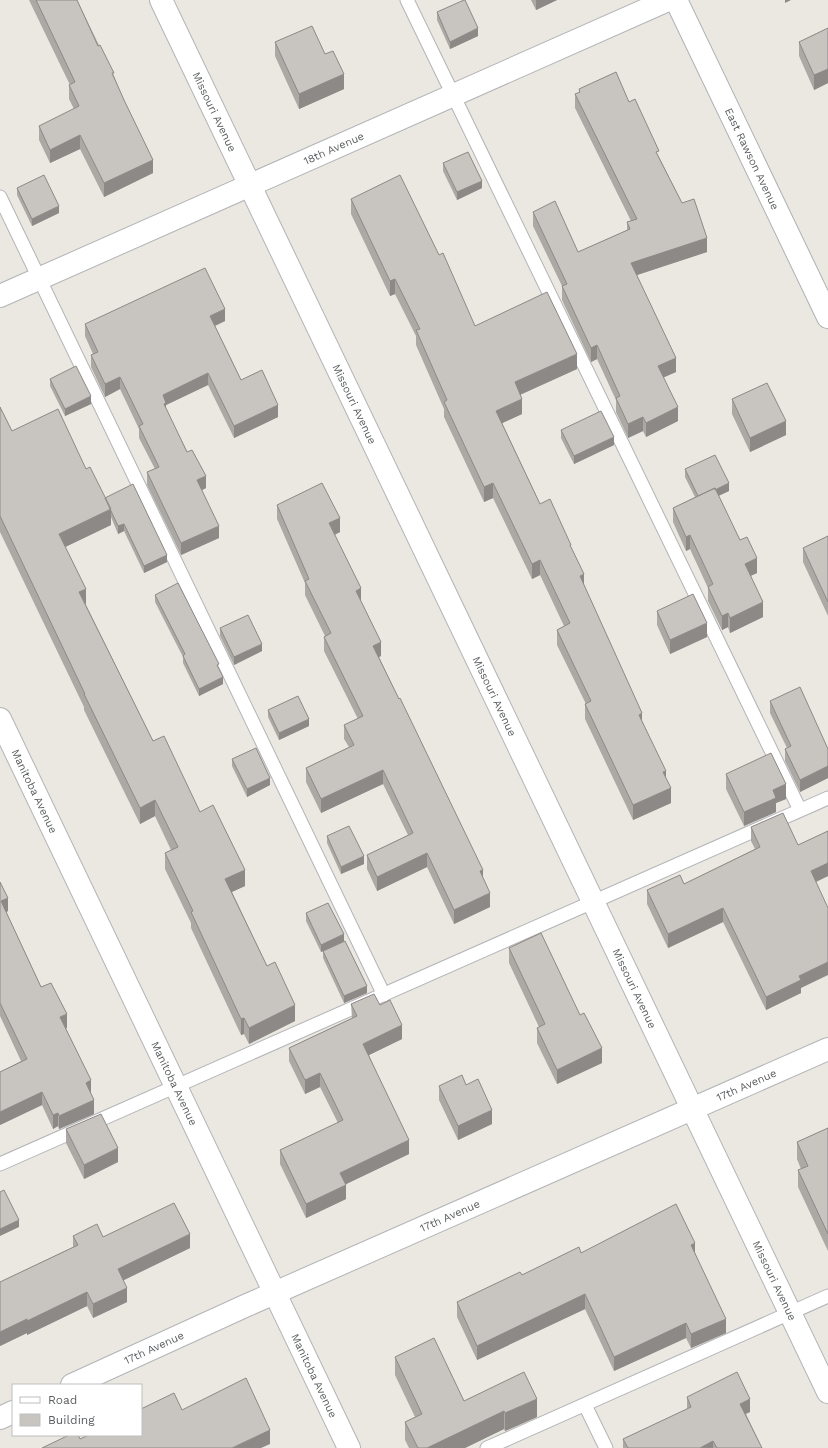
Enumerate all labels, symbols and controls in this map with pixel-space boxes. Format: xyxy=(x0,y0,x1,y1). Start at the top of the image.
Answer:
street label: Missouri Avenue xyxy=(190,70,239,154)
street label: East Rawson Avenue xyxy=(722,106,782,212)
street label: 18th Avenue xyxy=(301,129,366,167)
street label: Missouri Avenue xyxy=(330,362,379,446)
street label: Missouri Avenue xyxy=(470,654,519,738)
street label: Manitoba Avenue xyxy=(9,747,60,835)
street label: Missouri Avenue xyxy=(610,946,659,1030)
street label: Manitoba Avenue xyxy=(149,1039,200,1128)
street label: 17th Avenue xyxy=(714,1066,778,1104)
street label: 17th Avenue xyxy=(418,1197,482,1235)
street label: Missouri Avenue xyxy=(750,1238,799,1323)
street label: 17th Avenue xyxy=(122,1328,186,1367)
street label: Manitoba Avenue xyxy=(289,1331,340,1420)
legend xyxy=(12,1384,142,1436)
text: Road xyxy=(48,1393,77,1407)
text: Building xyxy=(48,1413,95,1427)

